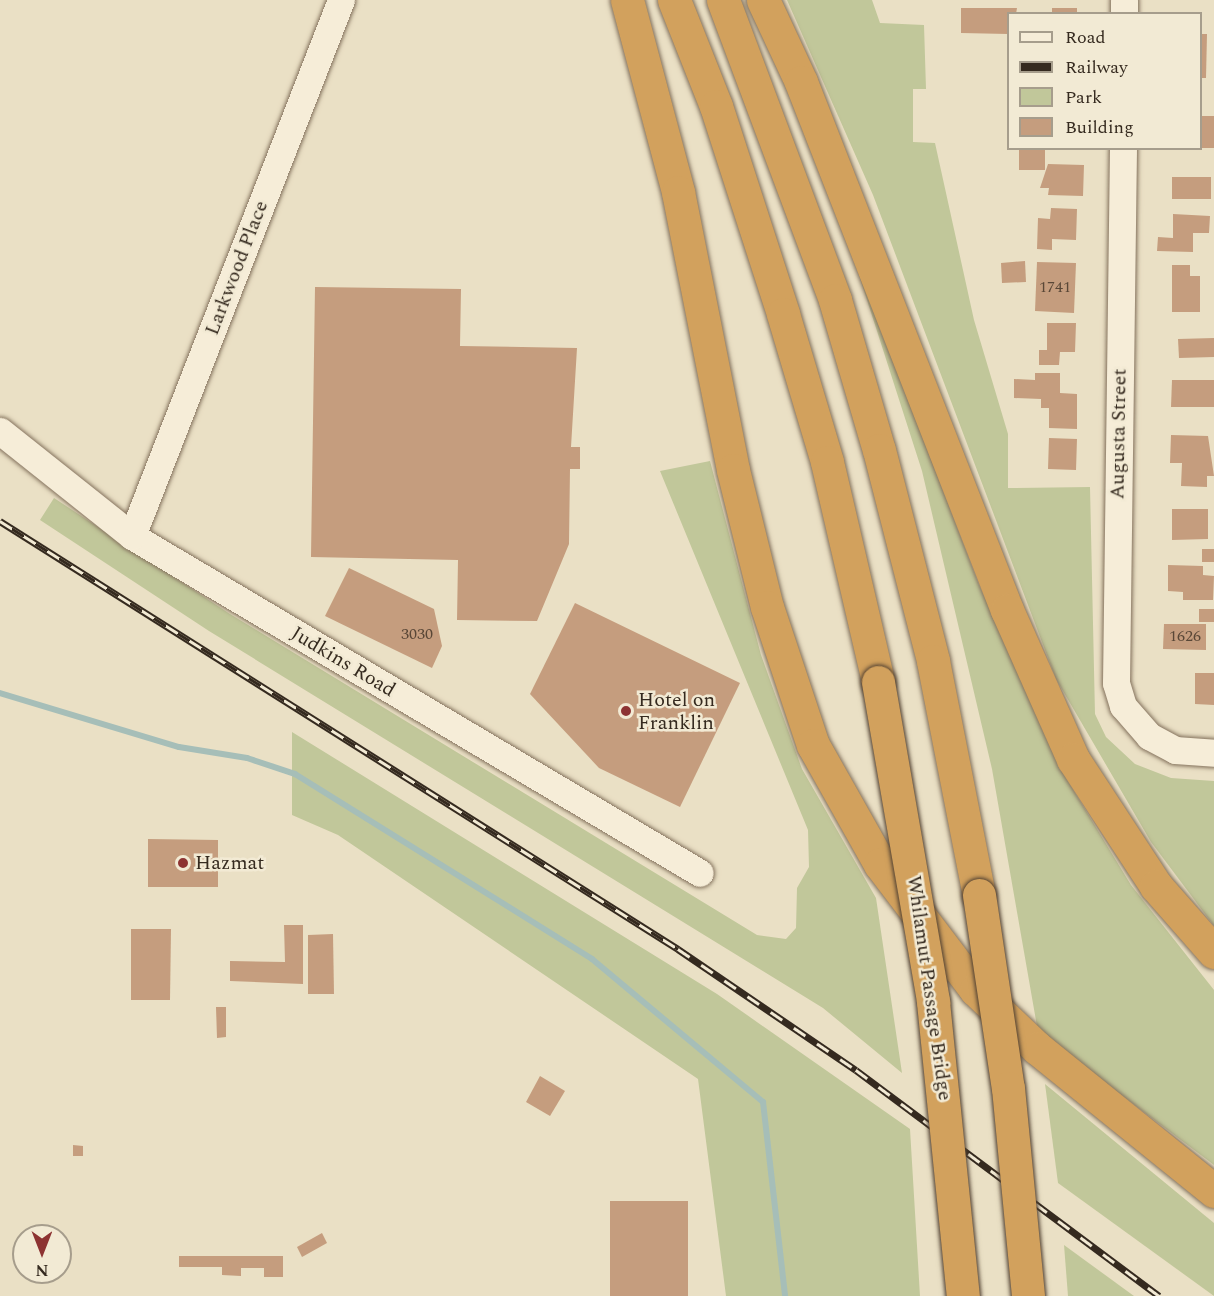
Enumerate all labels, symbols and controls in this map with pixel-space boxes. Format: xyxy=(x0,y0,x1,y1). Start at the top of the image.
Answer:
legend xyxy=(1007,12,1202,150)
text: Road xyxy=(1065,24,1106,51)
text: Railway xyxy=(1065,54,1128,81)
text: Park xyxy=(1065,84,1102,111)
text: Building xyxy=(1065,114,1134,141)
street label: Larkwood Place xyxy=(200,197,274,339)
house number: 1741 xyxy=(1039,277,1071,297)
street label: Augusta Street xyxy=(1106,368,1132,500)
street label: Judkins Road xyxy=(287,621,399,703)
house number: 3030 xyxy=(401,624,433,644)
house number: 1626 xyxy=(1169,626,1201,646)
place label: Hotel on Franklin xyxy=(638,688,715,735)
marker: Hotel on Franklin xyxy=(619,704,633,718)
place label: Hazmat xyxy=(195,851,264,875)
marker: Hazmat xyxy=(176,856,190,870)
street label: Whilamut Passage Bridge xyxy=(901,874,957,1102)
north arrow xyxy=(12,1224,72,1284)
text: N xyxy=(35,1258,49,1282)

